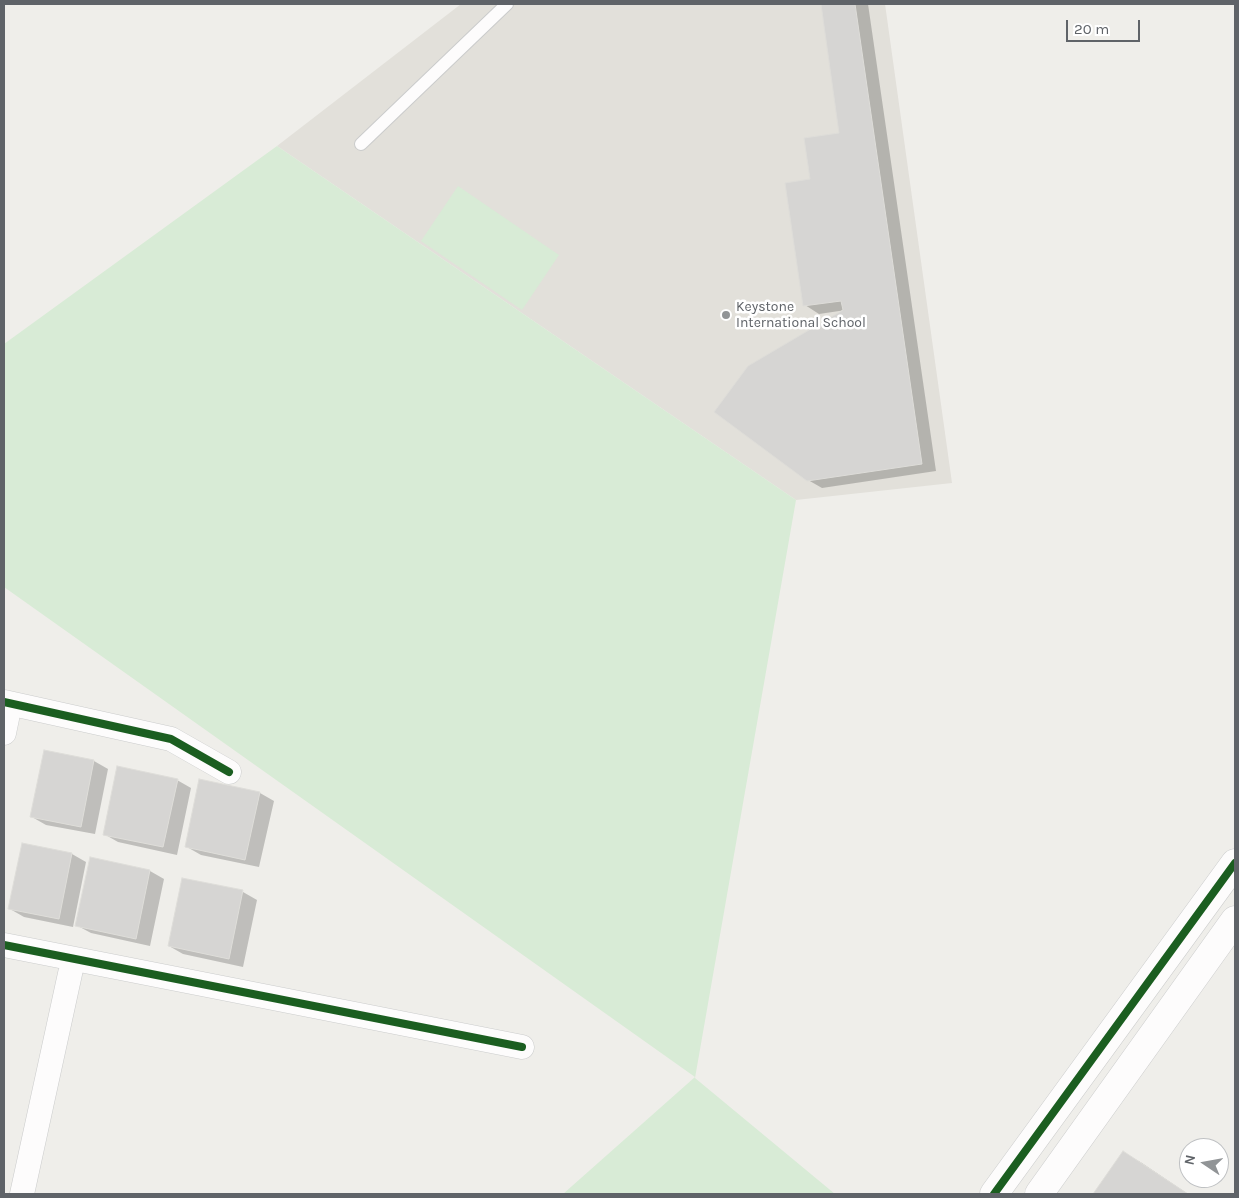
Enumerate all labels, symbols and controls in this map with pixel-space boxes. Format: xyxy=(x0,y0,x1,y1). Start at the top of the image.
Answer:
scale bar xyxy=(1069,10,1143,42)
text: 20 m xyxy=(1074,20,1109,38)
place label: Keystone International School xyxy=(736,299,866,332)
marker: Keystone International School xyxy=(720,309,732,321)
north arrow xyxy=(1179,1138,1229,1188)
text: N xyxy=(1180,1153,1199,1167)

